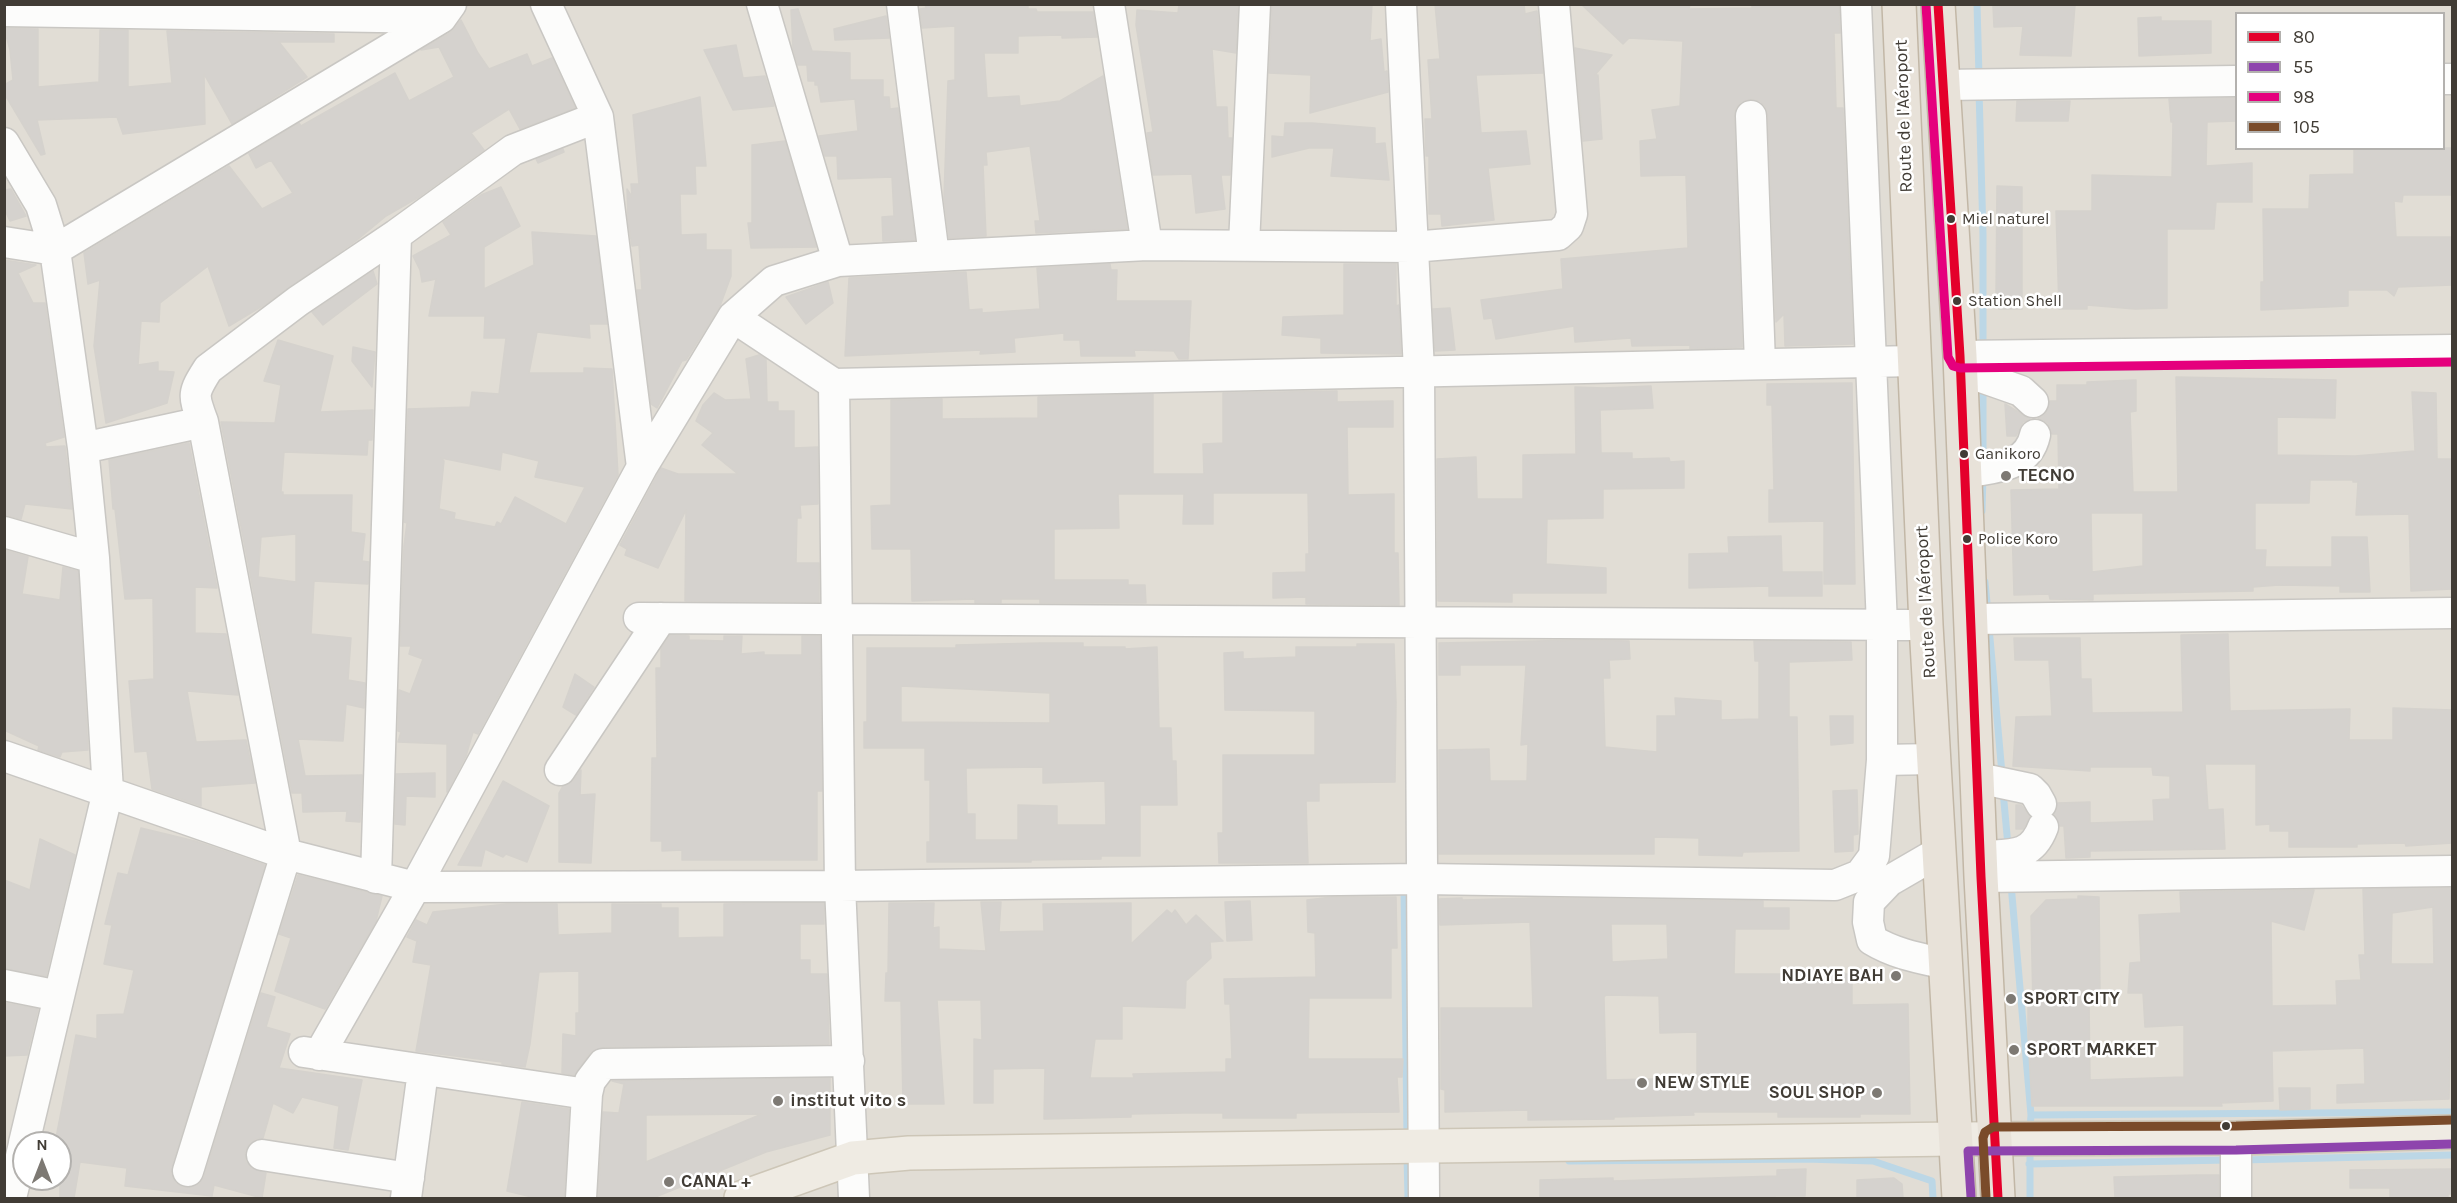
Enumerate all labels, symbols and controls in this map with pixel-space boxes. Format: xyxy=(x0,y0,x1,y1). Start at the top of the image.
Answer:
legend xyxy=(2235,12,2445,150)
text: 80 xyxy=(2293,26,2315,48)
street label: Route de l'Aéroport xyxy=(1891,39,1917,193)
text: 55 xyxy=(2293,56,2313,78)
text: 98 xyxy=(2293,86,2315,108)
text: 105 xyxy=(2293,116,2320,138)
place label: Miel naturel xyxy=(1962,209,2049,229)
marker: Miel naturel xyxy=(1945,213,1957,225)
place label: Station Shell xyxy=(1968,291,2062,311)
marker: Station Shell xyxy=(1951,295,1963,307)
place label: Ganikoro xyxy=(1975,444,2041,464)
marker: Ganikoro xyxy=(1958,448,1970,460)
place label: TECNO xyxy=(2018,465,2075,487)
marker: TECNO xyxy=(1999,469,2013,483)
street label: Route de l'Aéroport xyxy=(1911,525,1941,679)
place label: Police Koro xyxy=(1978,529,2058,549)
marker: Police Koro xyxy=(1961,533,1973,545)
place label: NDIAYE BAH xyxy=(1781,965,1884,987)
marker: NDIAYE BAH xyxy=(1889,969,1903,983)
place label: SPORT CITY xyxy=(2023,988,2120,1010)
marker: SPORT CITY xyxy=(2004,992,2018,1006)
place label: SPORT MARKET xyxy=(2026,1039,2156,1061)
marker: SPORT MARKET xyxy=(2007,1043,2021,1057)
place label: NEW STYLE xyxy=(1654,1072,1750,1094)
marker: NEW STYLE xyxy=(1635,1076,1649,1090)
place label: SOUL SHOP xyxy=(1768,1082,1865,1104)
marker: SOUL SHOP xyxy=(1870,1086,1884,1100)
place label: institut vito s xyxy=(790,1090,906,1112)
marker: institut vito s xyxy=(771,1094,785,1108)
unlabelled marker xyxy=(2220,1120,2232,1132)
north arrow xyxy=(12,1131,72,1191)
text: N xyxy=(36,1135,48,1154)
place label: CANAL + xyxy=(681,1171,751,1193)
marker: CANAL + xyxy=(662,1175,676,1189)

